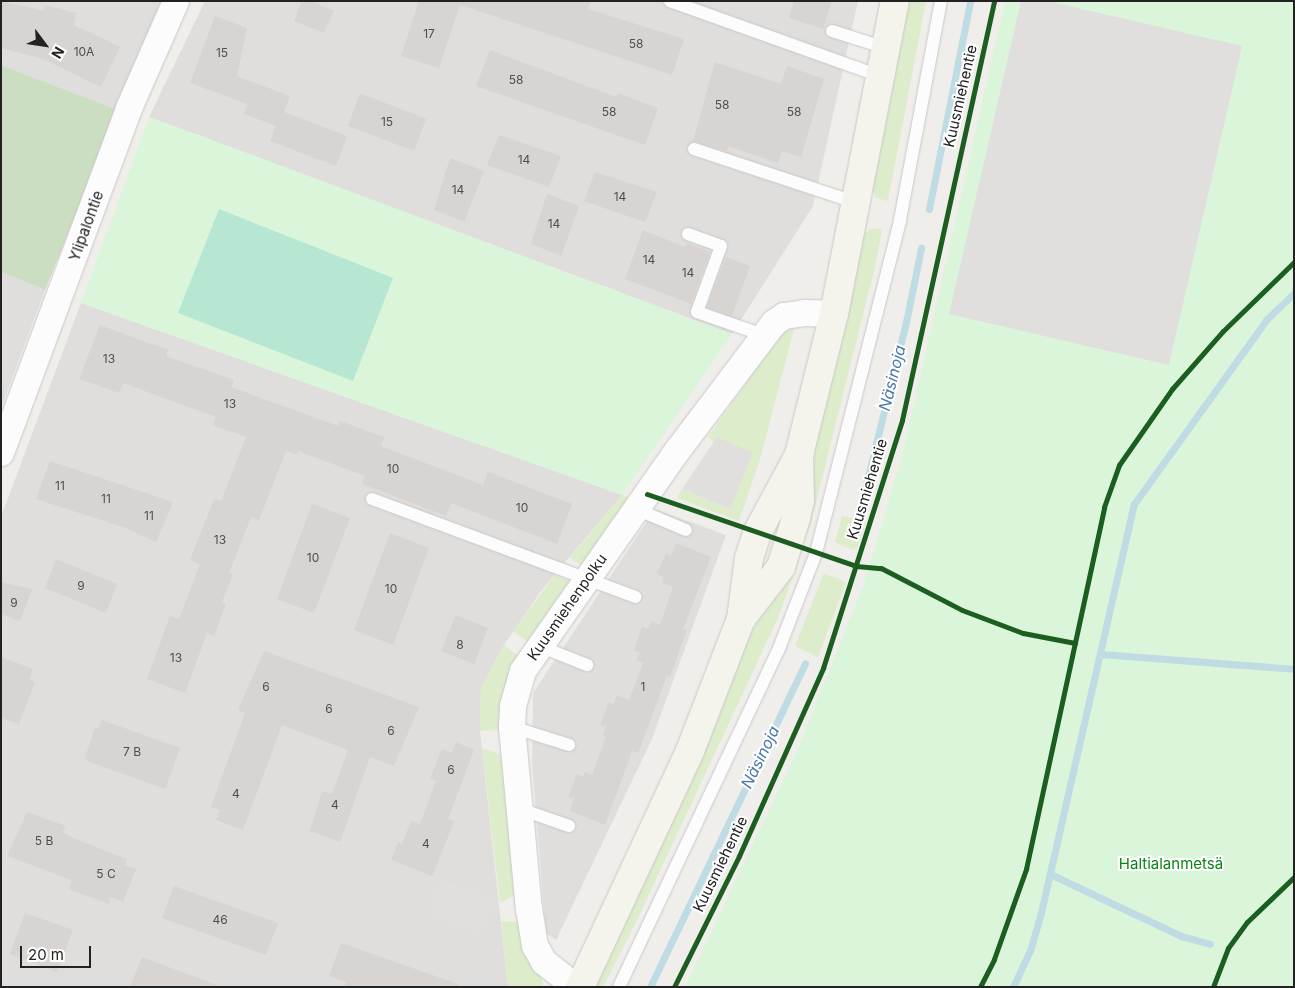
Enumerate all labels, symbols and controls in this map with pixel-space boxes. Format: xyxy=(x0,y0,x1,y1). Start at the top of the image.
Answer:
north arrow xyxy=(20,20,70,70)
house number: 17 xyxy=(423,27,435,41)
house number: 58 xyxy=(629,37,643,51)
street label: Kuusmiehentie xyxy=(939,43,981,149)
text: N xyxy=(48,44,68,62)
house number: 10A xyxy=(74,45,94,59)
house number: 15 xyxy=(216,46,228,60)
house number: 58 xyxy=(509,73,523,87)
house number: 58 xyxy=(715,98,729,112)
house number: 58 xyxy=(602,105,616,119)
house number: 58 xyxy=(787,105,801,119)
house number: 15 xyxy=(381,115,393,129)
house number: 14 xyxy=(518,153,530,167)
house number: 14 xyxy=(452,183,464,197)
street label: Ylipalontie xyxy=(65,188,107,264)
house number: 14 xyxy=(614,190,626,204)
house number: 14 xyxy=(548,217,560,231)
house number: 14 xyxy=(643,253,655,267)
house number: 14 xyxy=(682,266,694,280)
water label: Näsinoja xyxy=(875,343,909,413)
house number: 13 xyxy=(103,352,115,366)
house number: 13 xyxy=(224,397,236,411)
street label: Kuusmiehentie xyxy=(843,436,891,542)
house number: 10 xyxy=(387,462,399,476)
house number: 11 xyxy=(55,479,65,493)
house number: 11 xyxy=(101,492,111,506)
house number: 10 xyxy=(516,501,528,515)
house number: 11 xyxy=(144,509,154,523)
house number: 13 xyxy=(214,533,226,547)
street label: Kuusmiehenpolku xyxy=(523,550,611,664)
house number: 10 xyxy=(307,551,319,565)
house number: 9 xyxy=(77,579,85,593)
house number: 10 xyxy=(385,582,397,596)
house number: 9 xyxy=(10,596,18,610)
house number: 8 xyxy=(456,638,464,652)
house number: 13 xyxy=(170,651,182,665)
house number: 6 xyxy=(262,680,270,694)
house number: 1 xyxy=(641,680,645,694)
house number: 6 xyxy=(325,702,333,716)
water label: Näsinoja xyxy=(737,723,783,791)
house number: 6 xyxy=(387,724,395,738)
house number: 7 B xyxy=(123,745,141,759)
house number: 6 xyxy=(447,763,455,777)
house number: 4 xyxy=(232,787,240,801)
house number: 4 xyxy=(331,798,339,812)
street label: Kuusmiehentie xyxy=(689,813,751,915)
house number: 5 B xyxy=(35,834,53,848)
house number: 4 xyxy=(422,837,430,851)
park label: Haltialanmetsä xyxy=(1119,855,1223,873)
house number: 5 C xyxy=(96,867,116,881)
house number: 46 xyxy=(212,913,228,927)
scale bar xyxy=(22,936,94,968)
text: 20 m xyxy=(28,945,64,964)

